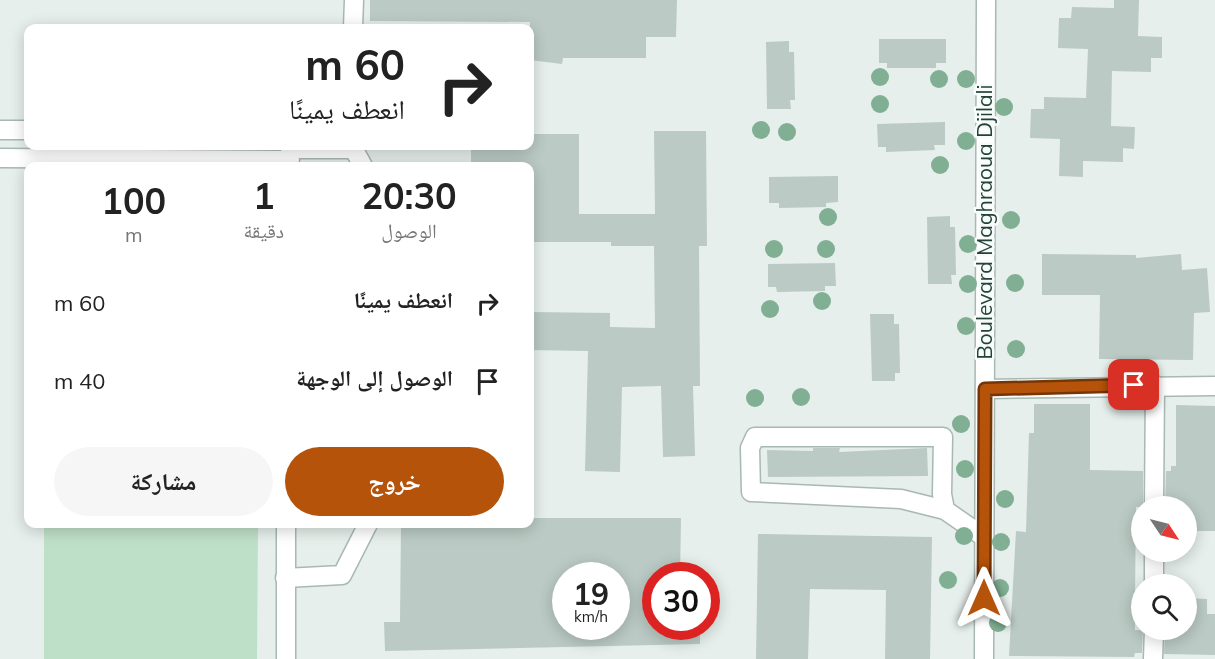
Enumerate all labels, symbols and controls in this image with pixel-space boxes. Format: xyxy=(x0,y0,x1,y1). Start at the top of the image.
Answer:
text: 60 m xyxy=(305,38,405,91)
icon: right xyxy=(426,48,504,126)
street label: Boulevard Maghraoua Djilali xyxy=(971,85,997,359)
text: انعطف يمينًا xyxy=(289,92,405,126)
text: 1 xyxy=(253,173,275,218)
text: 20:30 xyxy=(361,173,457,218)
text: 100 xyxy=(101,178,166,223)
text: دقيقة xyxy=(243,218,284,243)
text: الوصول xyxy=(381,218,437,243)
text: m xyxy=(125,222,142,247)
text: انعطف يمينًا xyxy=(354,286,453,314)
icon: right xyxy=(471,287,504,320)
text: 60 m xyxy=(54,289,105,317)
pin xyxy=(1108,359,1159,410)
text: الوصول إلى الوجهة xyxy=(296,364,453,392)
icon: arrive xyxy=(471,365,504,398)
text: 40 m xyxy=(54,367,105,395)
icon: arrive xyxy=(1117,368,1150,401)
button: مشاركة xyxy=(54,447,273,516)
button: خروج xyxy=(285,447,504,516)
north arrow xyxy=(1131,496,1197,562)
map controls xyxy=(1131,496,1197,640)
speed limit sign: 30 xyxy=(642,562,720,640)
position arrow xyxy=(952,566,1016,630)
button: search xyxy=(1131,574,1197,640)
text: 19 xyxy=(573,575,609,613)
text: km/h xyxy=(574,607,608,626)

